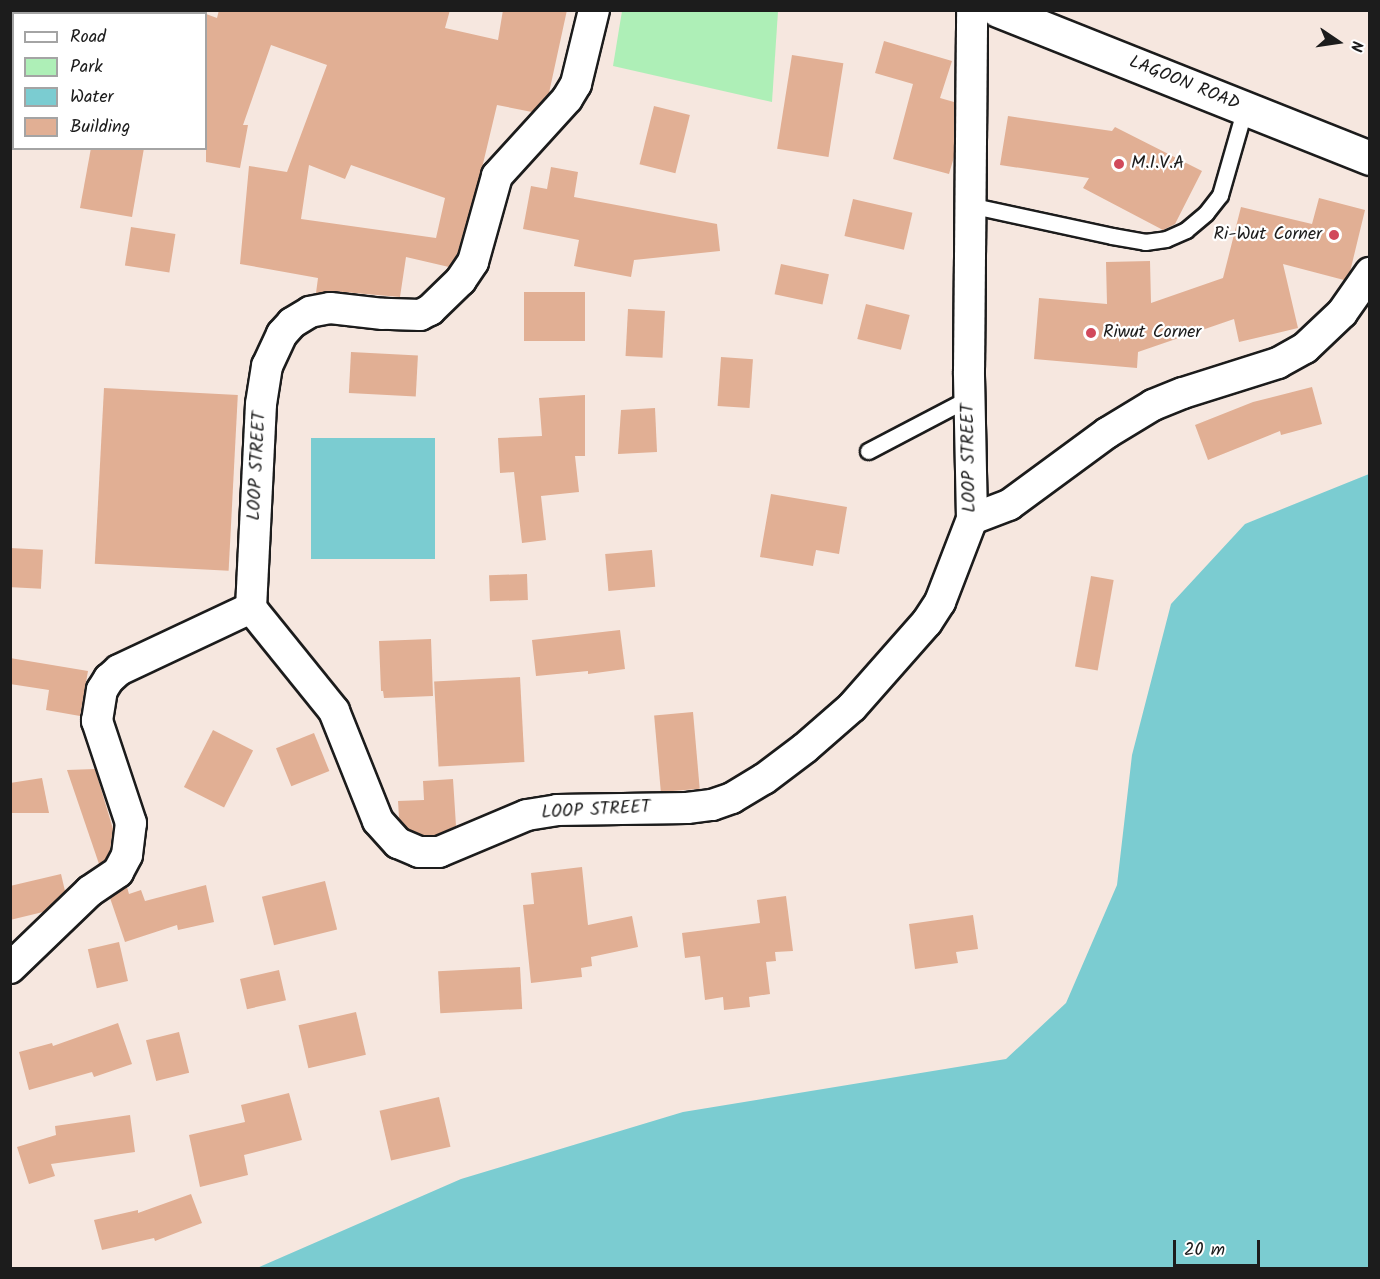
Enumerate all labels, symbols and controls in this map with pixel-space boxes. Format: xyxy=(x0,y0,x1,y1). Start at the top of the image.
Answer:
legend xyxy=(12,12,207,150)
north arrow xyxy=(1308,12,1368,72)
text: Road xyxy=(70,23,106,52)
text: N xyxy=(1343,38,1369,54)
street label: LAGOON ROAD xyxy=(1126,52,1242,116)
text: Park xyxy=(70,53,103,82)
text: Water xyxy=(70,83,114,112)
text: Building xyxy=(70,113,130,142)
place label: M.I.V.A xyxy=(1131,153,1184,175)
marker: M.I.V.A xyxy=(1112,157,1126,171)
place label: Ri-Wut Corner xyxy=(1213,224,1322,246)
marker: Ri-Wut Corner xyxy=(1327,228,1341,242)
place label: Riwut Corner xyxy=(1103,322,1201,344)
marker: Riwut Corner xyxy=(1084,326,1098,340)
street label: LOOP STREET xyxy=(958,403,982,513)
street label: LOOP STREET xyxy=(244,411,272,521)
street label: LOOP STREET xyxy=(541,797,651,825)
scale bar xyxy=(1176,1228,1263,1266)
text: 20 m xyxy=(1184,1236,1225,1265)

